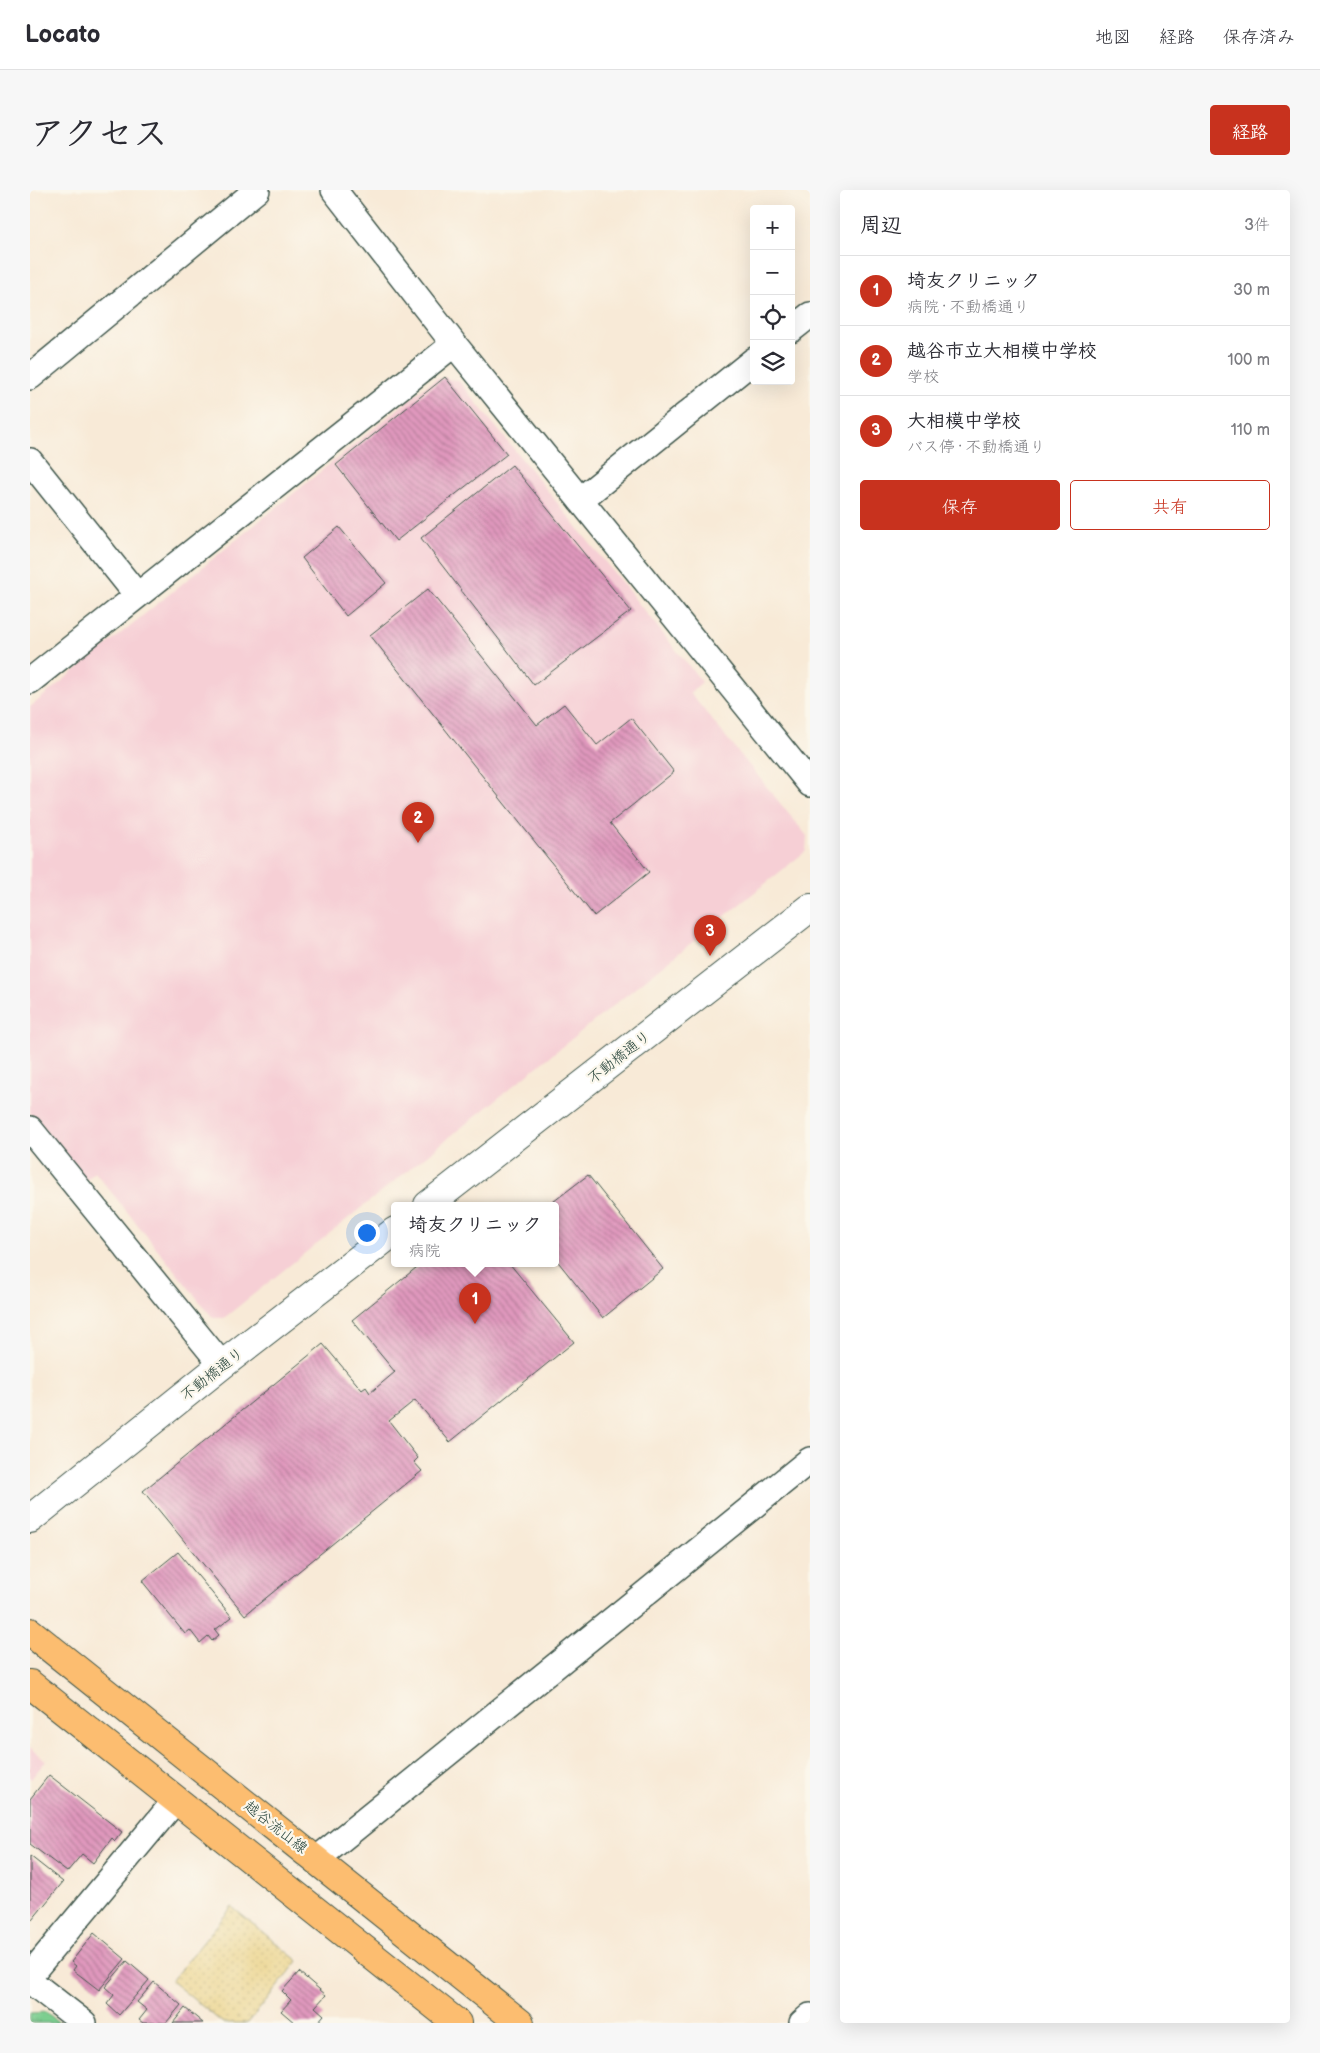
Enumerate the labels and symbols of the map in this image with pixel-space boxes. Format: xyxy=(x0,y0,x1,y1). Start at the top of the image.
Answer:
pin: 2 xyxy=(402,802,434,843)
pin: 3 xyxy=(694,915,726,956)
street label: 不動橋通り xyxy=(584,1027,655,1088)
your location xyxy=(354,1220,380,1246)
pin: 1 xyxy=(459,1283,491,1324)
street label: 不動橋通り xyxy=(177,1344,248,1405)
street label: 越谷流山線 xyxy=(240,1797,311,1858)

